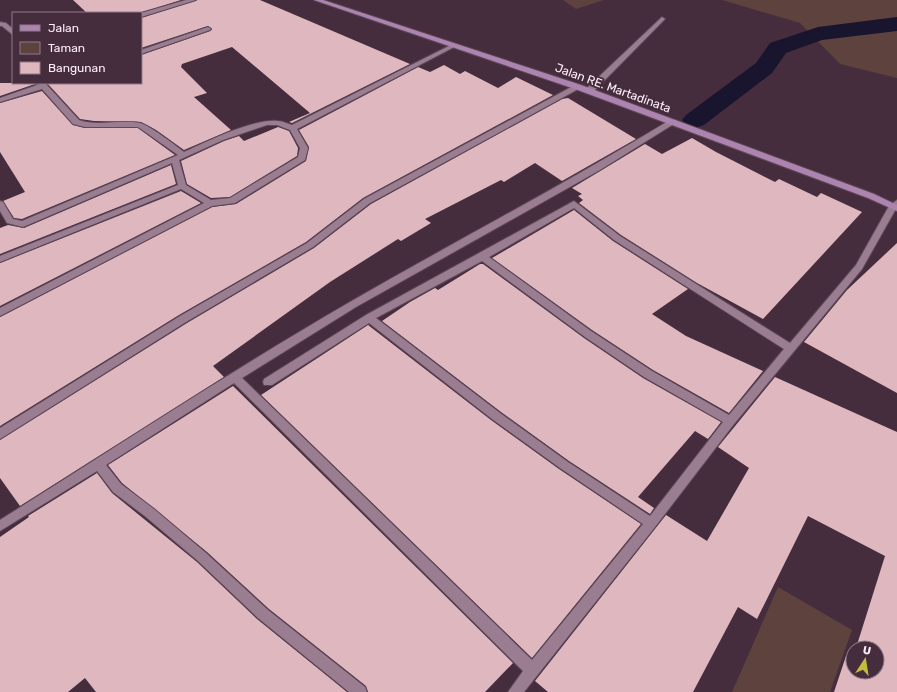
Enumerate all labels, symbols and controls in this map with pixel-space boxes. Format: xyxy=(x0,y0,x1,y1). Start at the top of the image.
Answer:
legend xyxy=(12,12,142,84)
text: Jalan xyxy=(48,21,79,35)
text: Taman xyxy=(48,41,85,55)
text: Bangunan xyxy=(48,61,105,75)
street label: Jalan RE. Martadinata xyxy=(553,61,673,115)
north arrow xyxy=(845,640,885,680)
text: U xyxy=(862,644,872,658)

